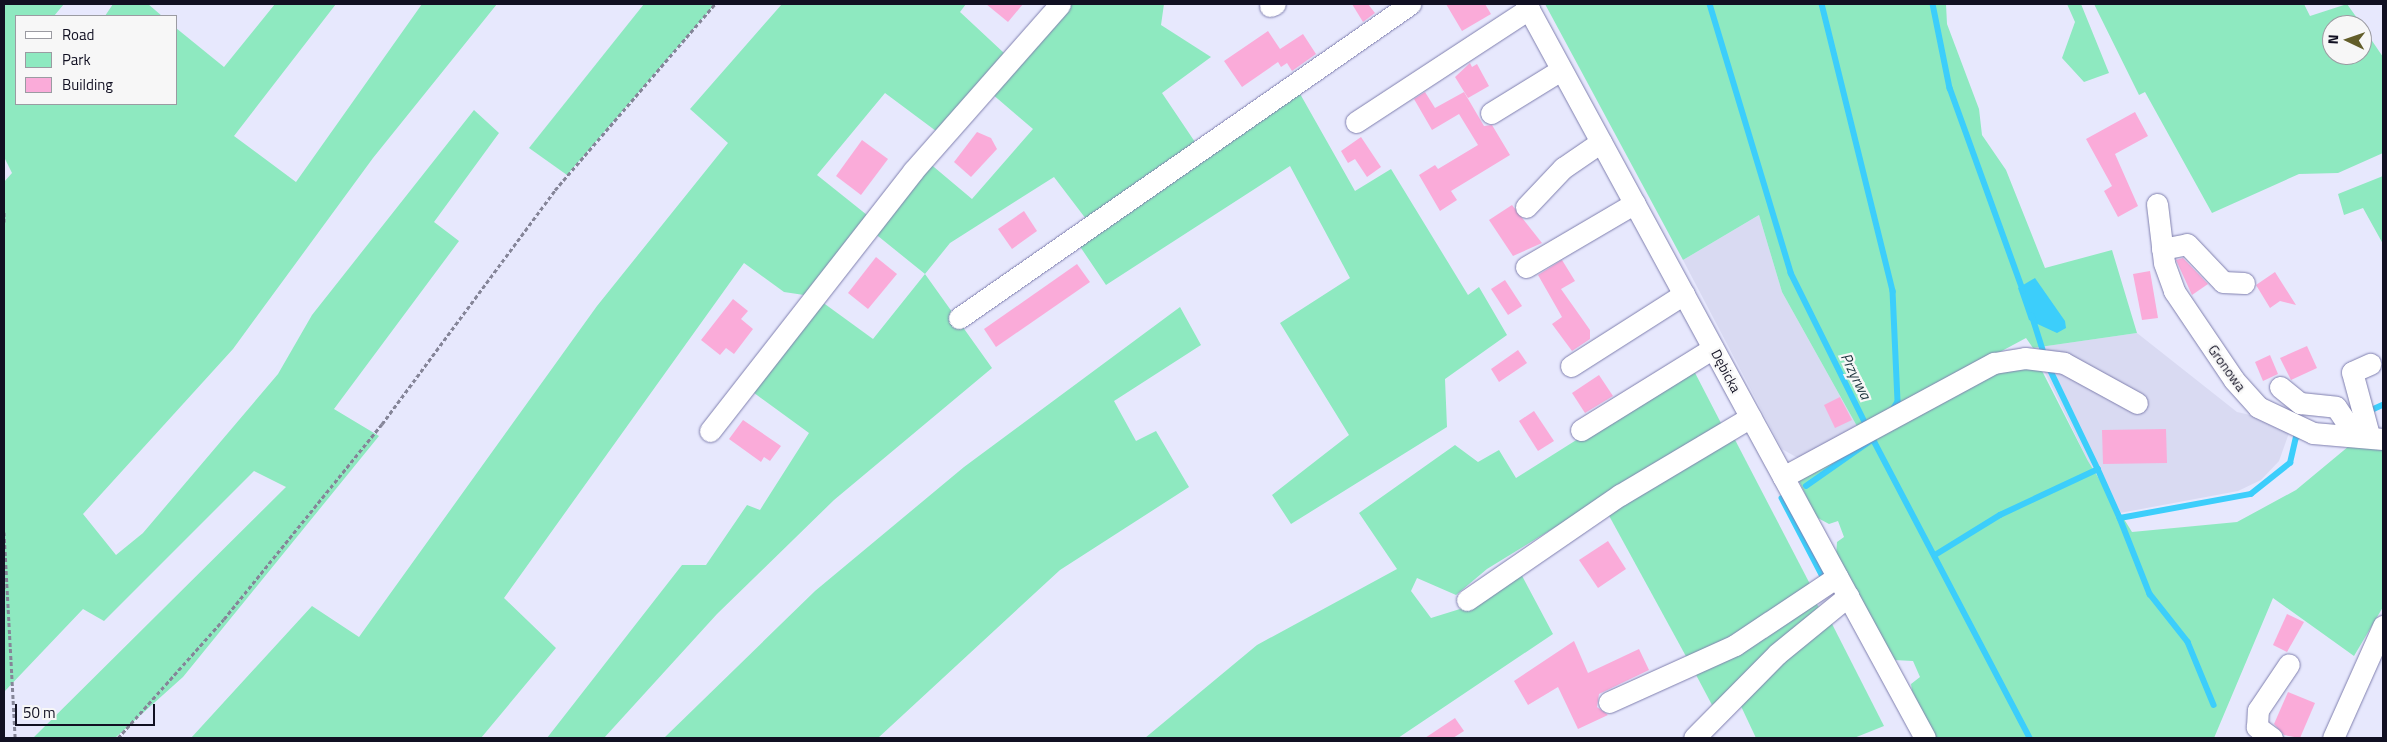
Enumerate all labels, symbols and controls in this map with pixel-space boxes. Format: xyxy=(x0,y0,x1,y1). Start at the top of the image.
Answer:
legend xyxy=(15,15,178,105)
north arrow xyxy=(2322,15,2372,65)
text: Road xyxy=(62,23,94,46)
text: N xyxy=(2322,34,2343,45)
text: Park xyxy=(62,48,91,71)
text: Building xyxy=(62,73,113,96)
street label: Gronowa xyxy=(2205,342,2249,394)
street label: Dębicka xyxy=(1708,347,1744,395)
water label: Przyrwa xyxy=(1837,350,1875,402)
scale bar xyxy=(18,694,158,726)
text: 50 m xyxy=(23,701,56,724)

